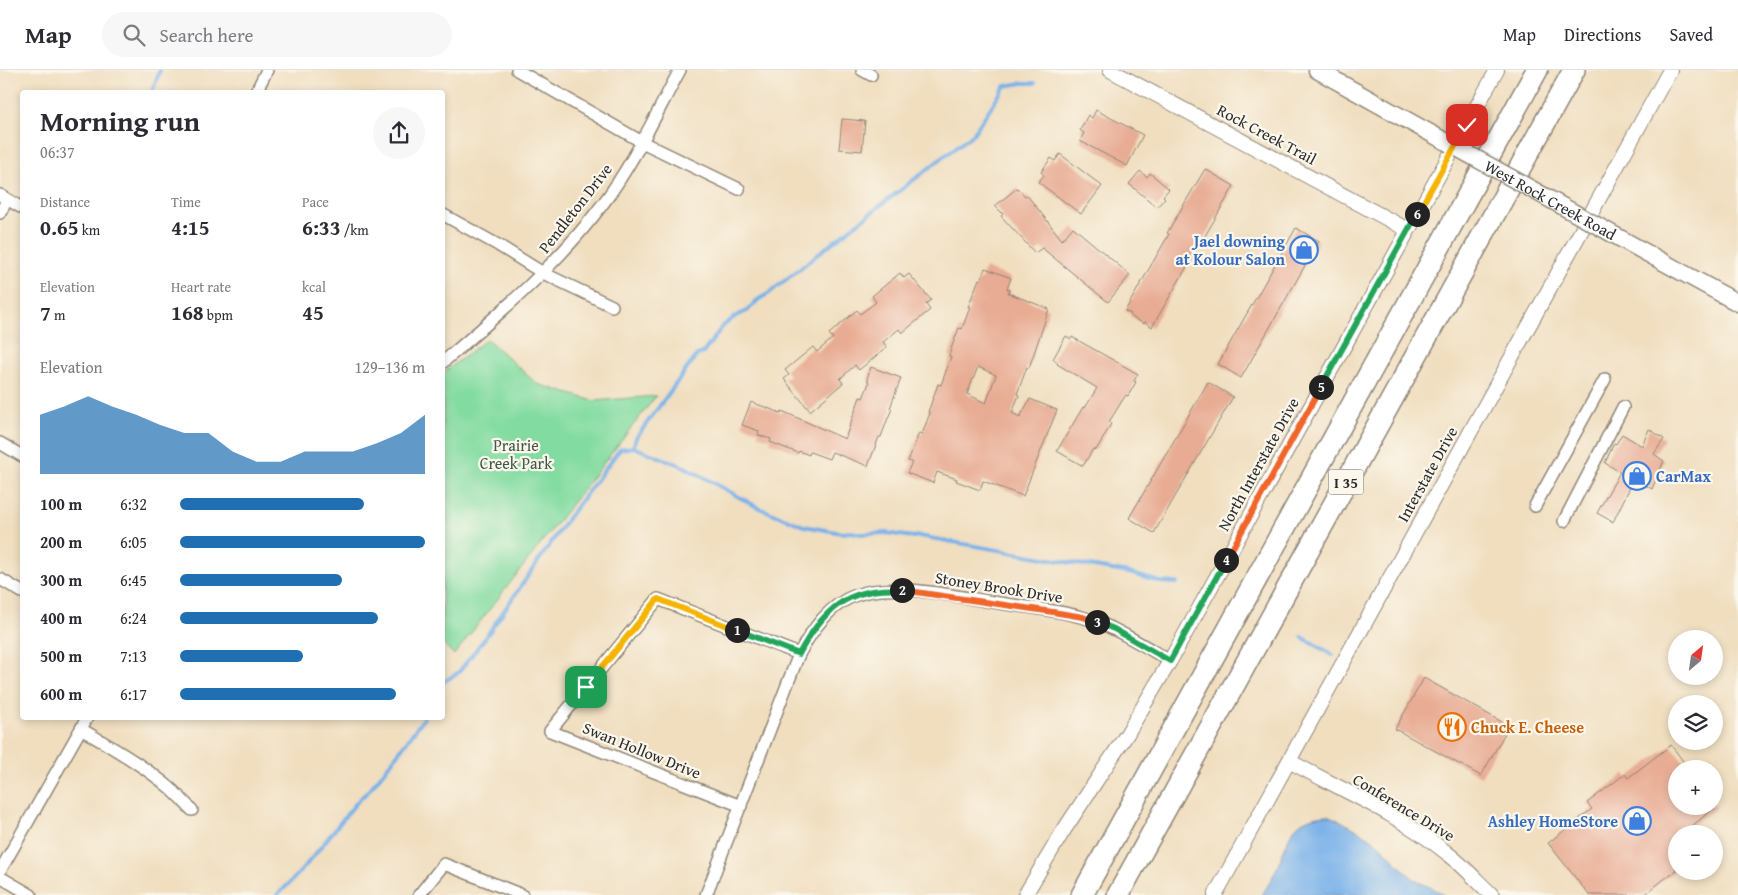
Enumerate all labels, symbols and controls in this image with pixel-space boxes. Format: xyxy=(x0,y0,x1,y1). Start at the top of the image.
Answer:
search box xyxy=(102,12,452,57)
text: Map xyxy=(25,17,72,52)
icon: search xyxy=(120,21,148,49)
text: Search here xyxy=(160,21,253,49)
text: Map xyxy=(1503,21,1536,48)
text: Directions xyxy=(1564,21,1641,48)
text: Saved xyxy=(1669,21,1713,48)
street label: Rock Creek Trail xyxy=(1213,98,1321,171)
text: Morning run xyxy=(40,100,200,141)
pin xyxy=(1446,104,1488,146)
button: share xyxy=(373,107,425,159)
icon: check xyxy=(1453,111,1481,139)
text: 06:37 xyxy=(40,140,75,164)
street label: West Rock Creek Road xyxy=(1480,154,1621,246)
street label: Pendleton Drive xyxy=(532,158,618,258)
text: Distance xyxy=(40,192,90,212)
text: Time xyxy=(171,192,201,212)
text: Pace xyxy=(302,192,329,212)
pin: 6 xyxy=(1404,202,1430,226)
text: 6 xyxy=(1414,204,1421,224)
text: 0.65 xyxy=(40,212,79,243)
text: 4:15 xyxy=(171,212,210,243)
text: 6:33 xyxy=(302,212,341,243)
text: km xyxy=(79,220,100,240)
text: /km xyxy=(341,220,369,240)
place label: Jael downing at Kolour Salon xyxy=(1176,229,1286,271)
shop icon: Jael downing at Kolour Salon xyxy=(1289,235,1319,265)
text: Elevation xyxy=(40,277,95,297)
text: Heart rate xyxy=(171,277,231,297)
text: kcal xyxy=(302,277,326,297)
text: 7 xyxy=(40,297,51,328)
text: 168 xyxy=(171,297,204,328)
text: 45 xyxy=(302,297,324,328)
text: m xyxy=(51,305,65,325)
text: bpm xyxy=(204,305,233,325)
text: Elevation xyxy=(40,355,103,379)
text: 129–136 m xyxy=(355,355,425,379)
pin: 5 xyxy=(1308,374,1334,400)
text: 5 xyxy=(1318,377,1325,397)
street label: North Interstate Drive xyxy=(1211,393,1305,535)
street label: Interstate Drive xyxy=(1391,422,1463,526)
park label: Prairie Creek Park xyxy=(480,433,553,475)
shop icon: CarMax xyxy=(1622,461,1652,491)
place label: CarMax xyxy=(1656,464,1712,488)
road number: I 35 xyxy=(1328,470,1364,494)
text: 100 m xyxy=(40,492,82,516)
text: 6:32 xyxy=(120,492,147,516)
text: 200 m xyxy=(40,530,82,554)
text: 6:05 xyxy=(120,530,147,554)
pin: 4 xyxy=(1214,548,1238,572)
text: 4 xyxy=(1223,550,1230,570)
street label: Stoney Brook Drive xyxy=(933,565,1065,609)
text: 300 m xyxy=(40,568,82,592)
text: 6:45 xyxy=(120,568,147,592)
pin: 2 xyxy=(890,578,914,602)
text: 2 xyxy=(899,580,906,600)
text: 400 m xyxy=(40,606,82,630)
text: 6:24 xyxy=(120,606,147,630)
pin: 3 xyxy=(1084,610,1110,634)
text: 3 xyxy=(1094,612,1101,632)
pin: 1 xyxy=(724,618,750,642)
text: 1 xyxy=(734,620,741,640)
north arrow xyxy=(1668,630,1722,685)
map controls xyxy=(1668,630,1723,880)
text: 500 m xyxy=(40,644,82,668)
text: 7:13 xyxy=(120,644,147,668)
pin xyxy=(565,666,607,708)
icon: arrive xyxy=(572,673,600,701)
text: 600 m xyxy=(40,682,82,706)
text: 6:17 xyxy=(120,682,147,706)
button: layers xyxy=(1668,695,1723,750)
restaurant icon: Chuck E. Cheese xyxy=(1437,712,1467,742)
street label: Swan Hollow Drive xyxy=(579,715,705,785)
place label: Chuck E. Cheese xyxy=(1471,715,1584,739)
button: + xyxy=(1668,760,1723,815)
street label: Conference Drive xyxy=(1348,767,1460,847)
shop icon: Ashley HomeStore xyxy=(1622,806,1652,836)
place label: Ashley HomeStore xyxy=(1488,809,1618,833)
button: − xyxy=(1668,825,1723,880)

